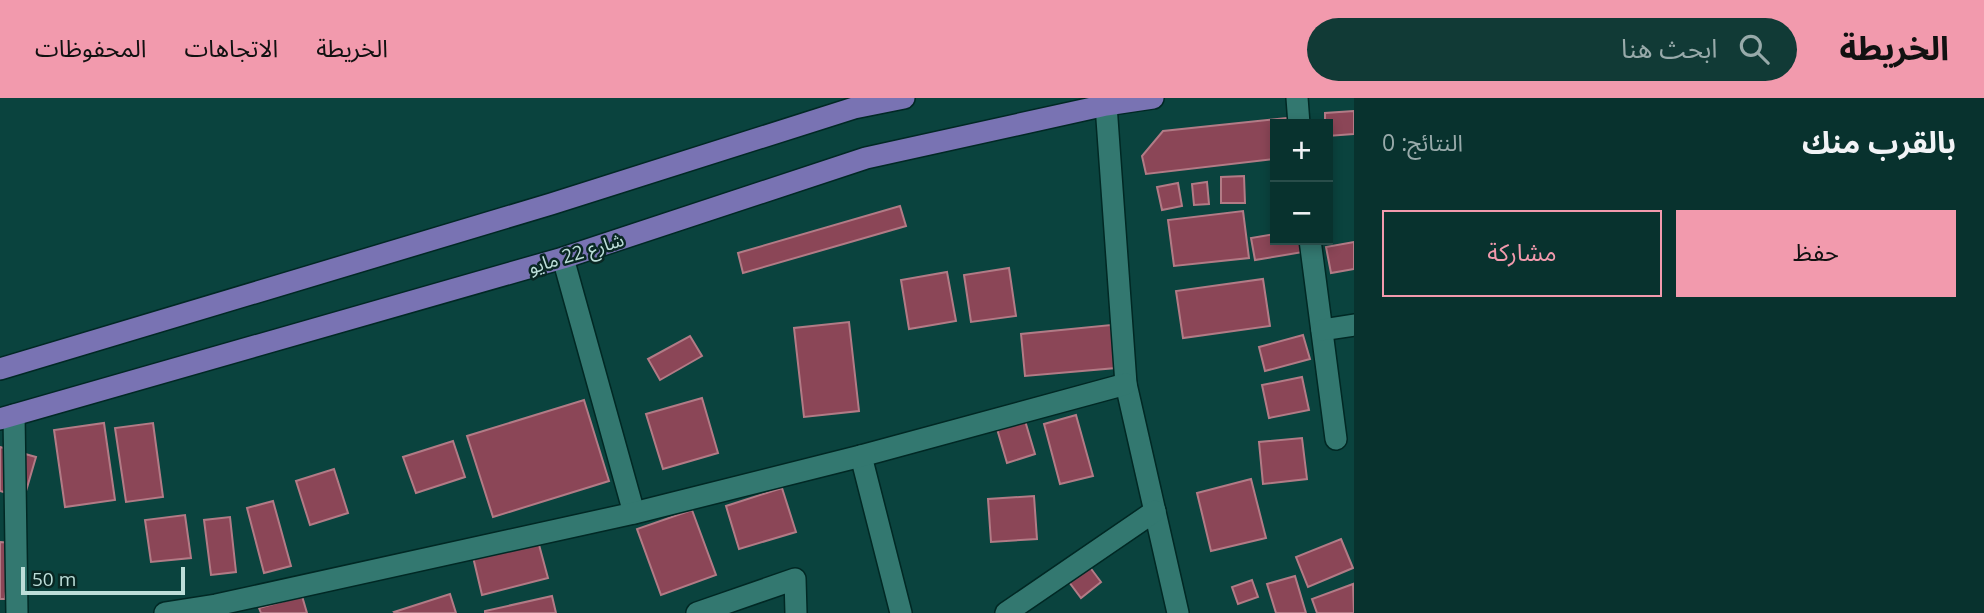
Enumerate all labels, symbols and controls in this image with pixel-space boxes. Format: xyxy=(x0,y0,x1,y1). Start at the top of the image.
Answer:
search box xyxy=(1307,18,1797,81)
text: الخريطة xyxy=(1839,25,1949,70)
text: ابحث هنا xyxy=(1621,30,1717,66)
icon: search xyxy=(1735,30,1773,68)
text: المحفوظات xyxy=(35,31,146,64)
text: الاتجاهات xyxy=(184,31,278,64)
text: الخريطة xyxy=(316,31,388,64)
map controls xyxy=(1270,119,1333,245)
button: + xyxy=(1270,119,1333,182)
text: بالقرب منك xyxy=(1802,121,1956,162)
text: النتائج: 0 xyxy=(1382,126,1463,158)
button: − xyxy=(1270,182,1333,245)
button: مشاركة xyxy=(1382,210,1662,297)
button: حفظ xyxy=(1676,210,1956,297)
street label: شارع 22 مايو xyxy=(525,226,627,281)
scale bar xyxy=(21,564,186,596)
text: 50 m xyxy=(32,566,76,592)

